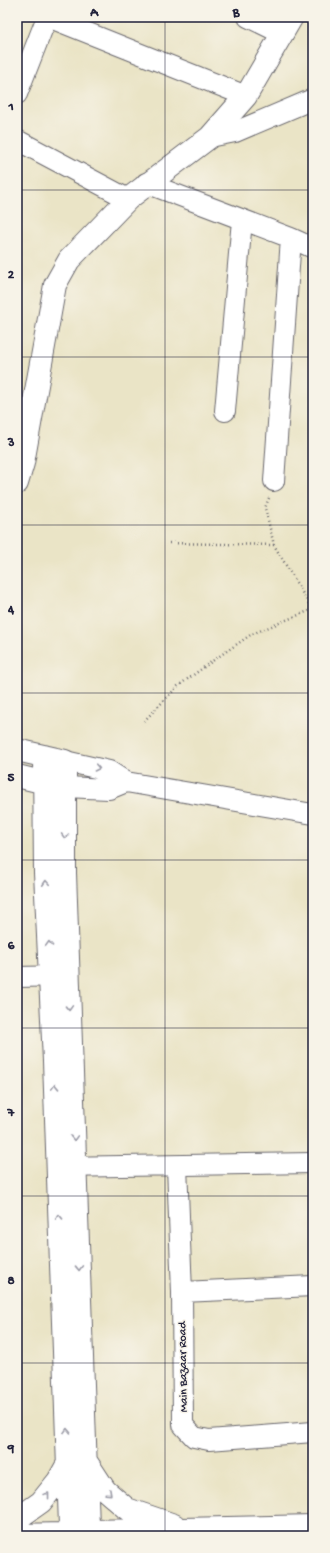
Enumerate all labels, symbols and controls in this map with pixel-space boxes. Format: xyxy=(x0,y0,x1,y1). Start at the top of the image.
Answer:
text: A xyxy=(89,6,99,21)
text: B xyxy=(232,6,241,21)
text: 1 xyxy=(7,100,14,115)
text: 2 xyxy=(8,268,15,283)
text: 3 xyxy=(7,436,15,451)
text: 4 xyxy=(7,603,15,618)
one-way arrow xyxy=(94,763,100,771)
text: 5 xyxy=(8,771,15,786)
one-way arrow xyxy=(61,833,69,839)
one-way arrow xyxy=(41,880,50,886)
text: 6 xyxy=(8,939,15,954)
one-way arrow xyxy=(44,941,53,947)
one-way arrow xyxy=(65,1005,74,1011)
one-way arrow xyxy=(51,1084,59,1090)
text: 7 xyxy=(7,1106,16,1121)
one-way arrow xyxy=(70,1135,79,1141)
one-way arrow xyxy=(55,1214,64,1220)
one-way arrow xyxy=(75,1265,83,1271)
text: 8 xyxy=(7,1274,15,1289)
street label: Main Bazaar Road xyxy=(176,1320,192,1413)
one-way arrow xyxy=(63,1428,71,1434)
text: 9 xyxy=(7,1442,15,1457)
one-way arrow xyxy=(104,1488,112,1496)
one-way arrow xyxy=(42,1492,49,1499)

